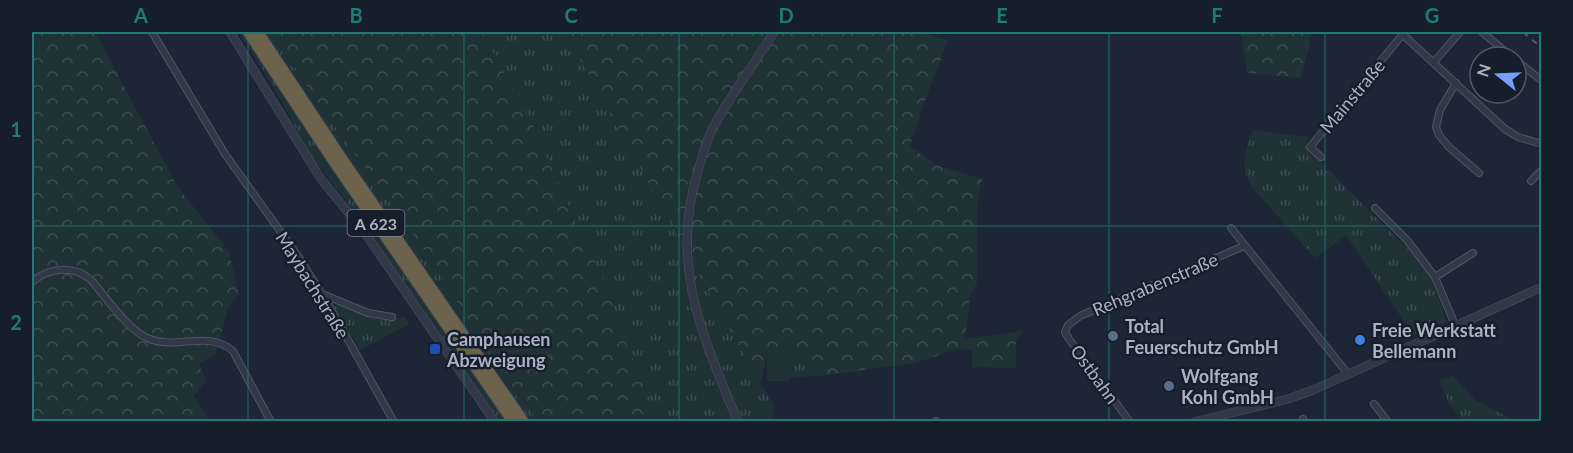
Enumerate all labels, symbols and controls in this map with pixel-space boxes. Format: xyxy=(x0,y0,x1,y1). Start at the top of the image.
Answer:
text: A xyxy=(133,3,148,27)
text: B xyxy=(349,3,363,27)
text: C xyxy=(564,3,578,27)
text: D xyxy=(778,3,794,27)
text: E xyxy=(996,3,1008,27)
text: F xyxy=(1211,3,1223,27)
text: G xyxy=(1425,3,1439,27)
north arrow xyxy=(1468,45,1528,105)
street label: Mainstraße xyxy=(1315,55,1389,137)
text: N xyxy=(1472,61,1494,79)
text: 1 xyxy=(10,117,22,141)
road number: A 623 xyxy=(348,210,404,236)
street label: Maybachstraße xyxy=(271,228,355,342)
street label: Rehgrabenstraße xyxy=(1089,248,1221,320)
text: 2 xyxy=(10,310,22,334)
place label: Total Feuerschutz GmbH xyxy=(1125,315,1279,358)
place label: Freie Werkstatt Bellemann xyxy=(1372,319,1496,362)
place label: Camphausen Abzweigung xyxy=(446,328,550,371)
marker: Total Feuerschutz GmbH xyxy=(1106,329,1120,343)
marker: Freie Werkstatt Bellemann xyxy=(1353,333,1367,347)
street label: Ostbahn xyxy=(1066,340,1124,408)
marker: Camphausen Abzweigung xyxy=(428,342,442,356)
place label: Wolfgang Kohl GmbH xyxy=(1181,365,1274,408)
marker: Wolfgang Kohl GmbH xyxy=(1162,379,1176,393)

